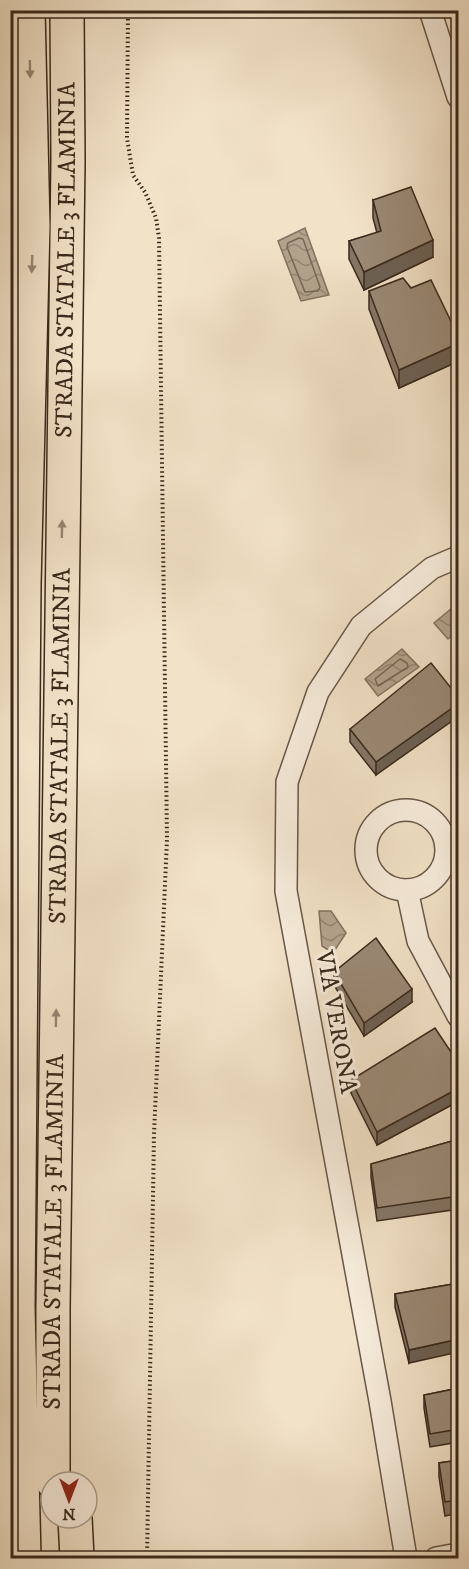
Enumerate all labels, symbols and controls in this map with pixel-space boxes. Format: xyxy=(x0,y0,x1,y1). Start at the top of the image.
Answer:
one-way arrow xyxy=(25,59,34,78)
street label: STRADA STATALE 3 FLAMINIA xyxy=(49,81,83,438)
one-way arrow xyxy=(27,254,37,273)
one-way arrow xyxy=(58,520,67,539)
street label: STRADA STATALE 3 FLAMINIA xyxy=(43,567,78,924)
street label: VIA VERONA xyxy=(308,947,363,1097)
one-way arrow xyxy=(51,1009,61,1028)
street label: STRADA STATALE 3 FLAMINIA xyxy=(38,1053,71,1410)
north arrow xyxy=(39,1470,99,1530)
text: N xyxy=(62,1504,76,1524)

